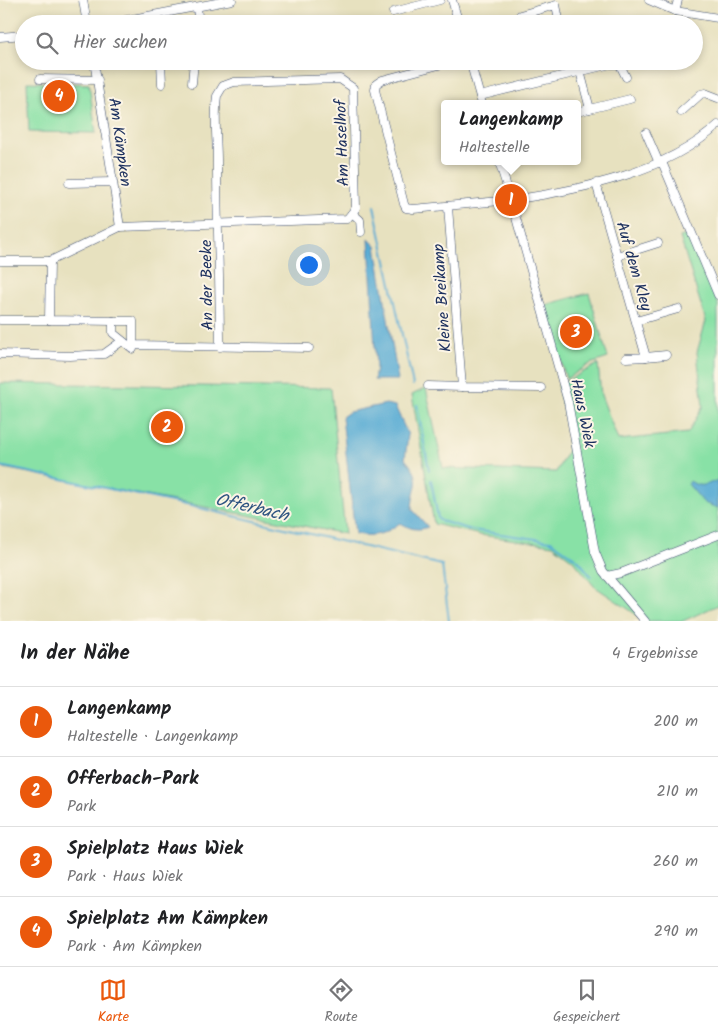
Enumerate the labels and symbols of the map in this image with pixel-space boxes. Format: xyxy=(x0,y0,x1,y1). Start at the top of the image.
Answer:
pin: 4 xyxy=(43,77,75,115)
street label: Am Kämpken xyxy=(101,96,138,188)
street label: Am Haselhof xyxy=(328,97,357,187)
pin: 1 xyxy=(495,181,527,219)
street label: Auf dem Kley xyxy=(609,219,658,315)
street label: An der Beeke xyxy=(194,239,221,331)
street label: Kleine Breikamp xyxy=(426,243,459,353)
your location xyxy=(296,252,322,278)
pin: 3 xyxy=(560,313,592,351)
street label: Haus Wiek xyxy=(563,376,602,451)
pin: 2 xyxy=(151,408,183,446)
water label: Offerbach xyxy=(212,486,292,531)

